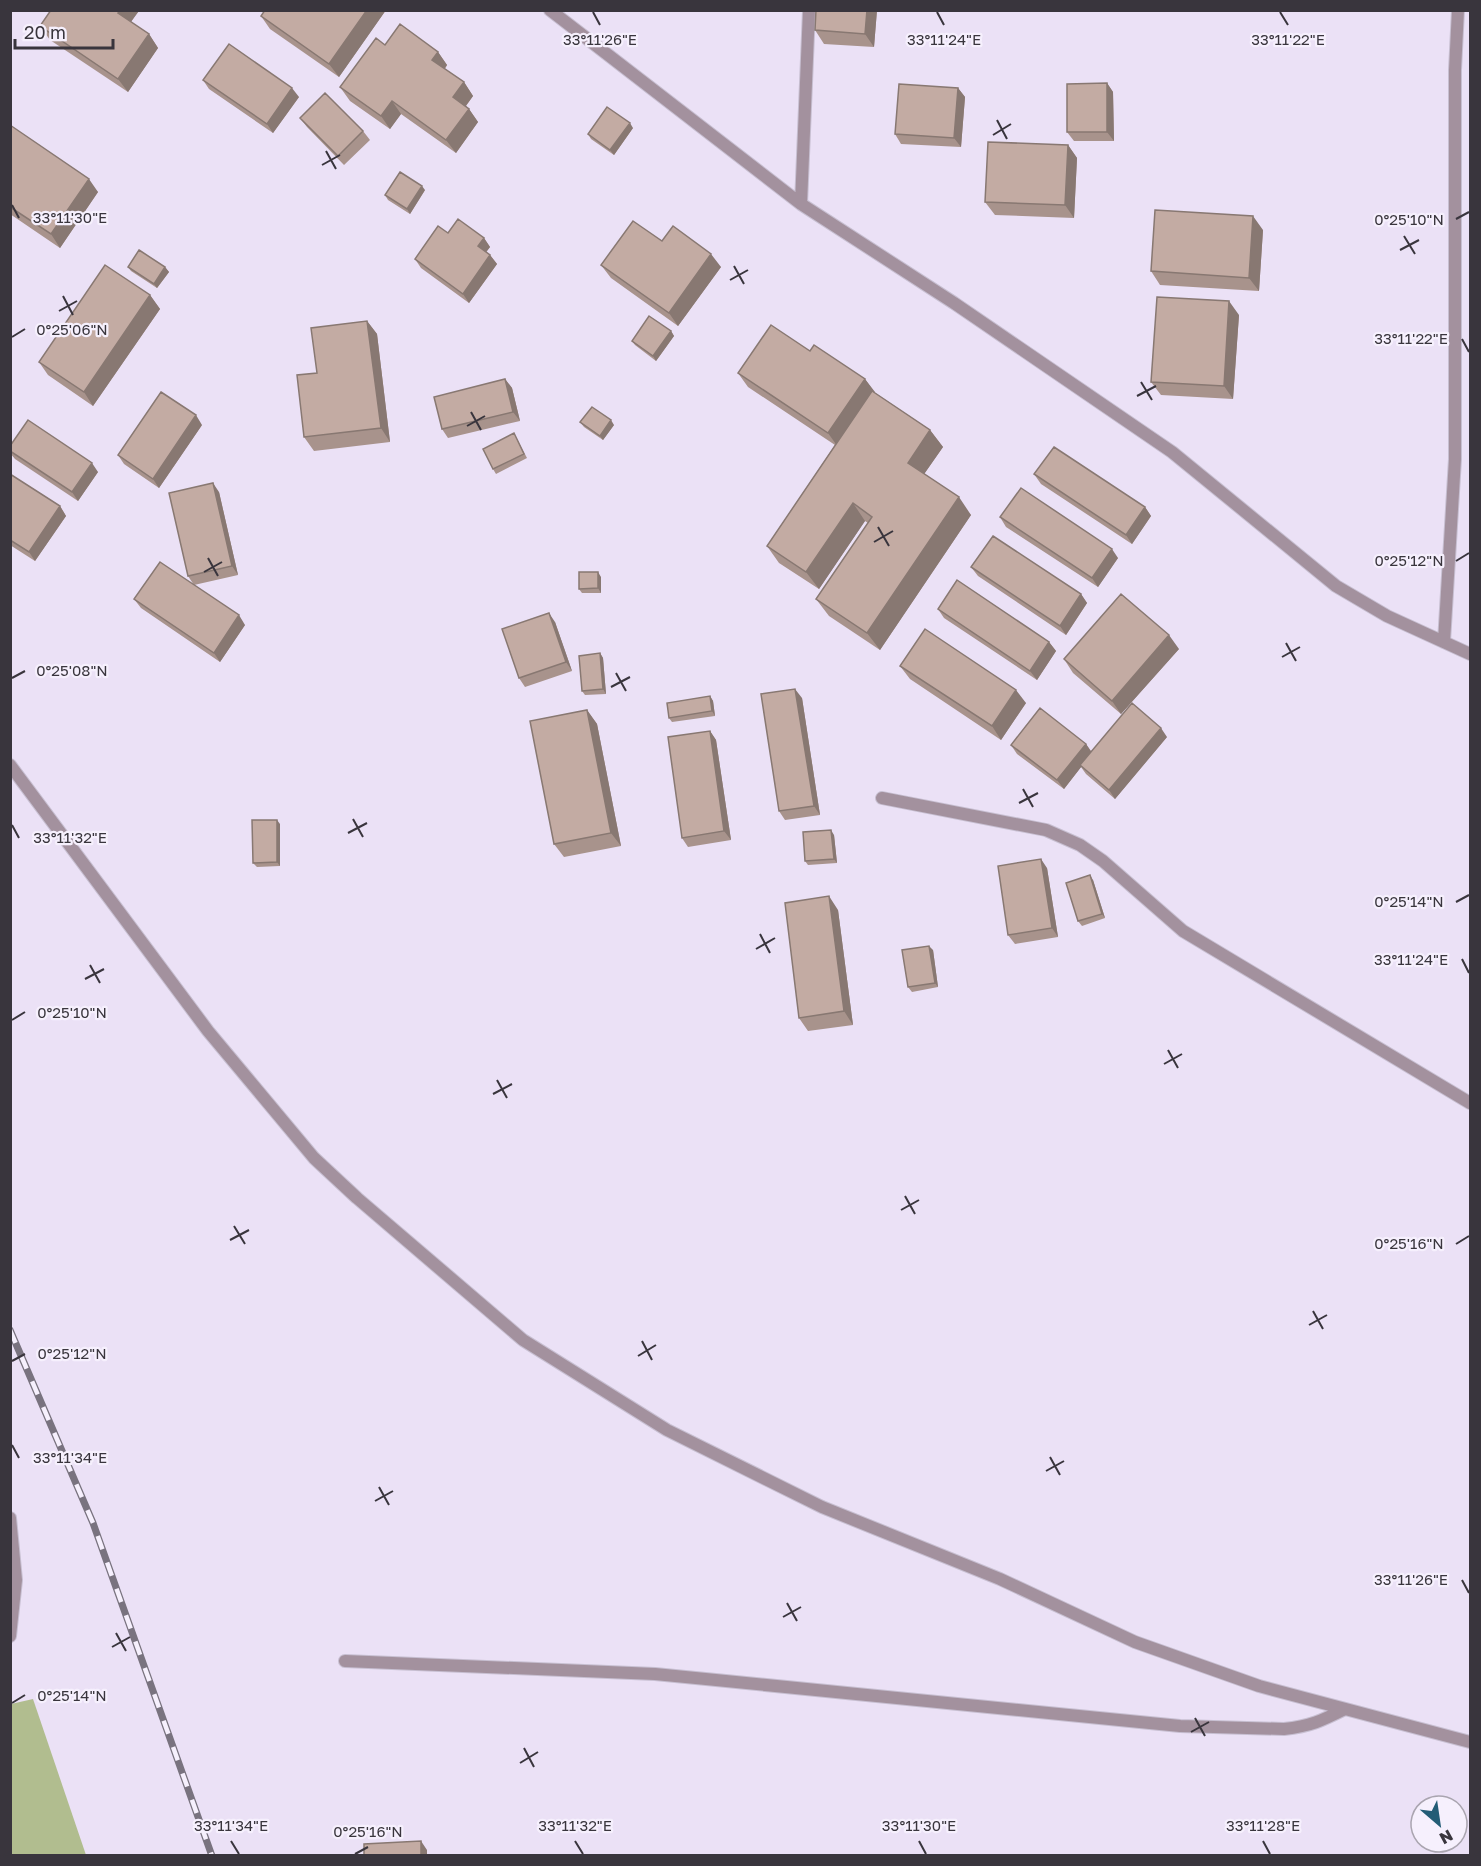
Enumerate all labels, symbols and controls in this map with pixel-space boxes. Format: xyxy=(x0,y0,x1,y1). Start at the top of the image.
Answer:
scale bar xyxy=(15,12,112,50)
text: 20 m xyxy=(24,21,66,43)
text: 33°11'26"E xyxy=(563,30,637,48)
text: 33°11'24"E xyxy=(907,30,981,48)
text: 33°11'22"E xyxy=(1251,30,1325,48)
text: 33°11'30"E xyxy=(33,208,107,226)
text: 0°25'10"N xyxy=(1374,210,1444,228)
text: 0°25'06"N xyxy=(36,320,108,338)
text: 33°11'22"E xyxy=(1374,329,1448,347)
text: 0°25'12"N xyxy=(1374,551,1444,569)
text: 0°25'08"N xyxy=(36,661,108,679)
text: 33°11'32"E xyxy=(33,828,107,846)
text: 0°25'14"N xyxy=(1374,892,1444,910)
text: 33°11'24"E xyxy=(1374,950,1448,968)
text: 0°25'10"N xyxy=(37,1003,107,1021)
text: 0°25'16"N xyxy=(1374,1234,1444,1252)
text: 0°25'12"N xyxy=(37,1344,107,1362)
text: 33°11'34"E xyxy=(33,1448,107,1466)
text: 33°11'26"E xyxy=(1374,1570,1448,1588)
text: 0°25'14"N xyxy=(37,1686,107,1704)
north arrow xyxy=(1409,1794,1469,1854)
text: 33°11'34"E xyxy=(194,1816,268,1834)
text: 33°11'32"E xyxy=(538,1816,612,1834)
text: 33°11'30"E xyxy=(882,1816,956,1834)
text: 33°11'28"E xyxy=(1226,1816,1300,1834)
text: 0°25'16"N xyxy=(333,1822,403,1840)
text: N xyxy=(1436,1825,1456,1849)

